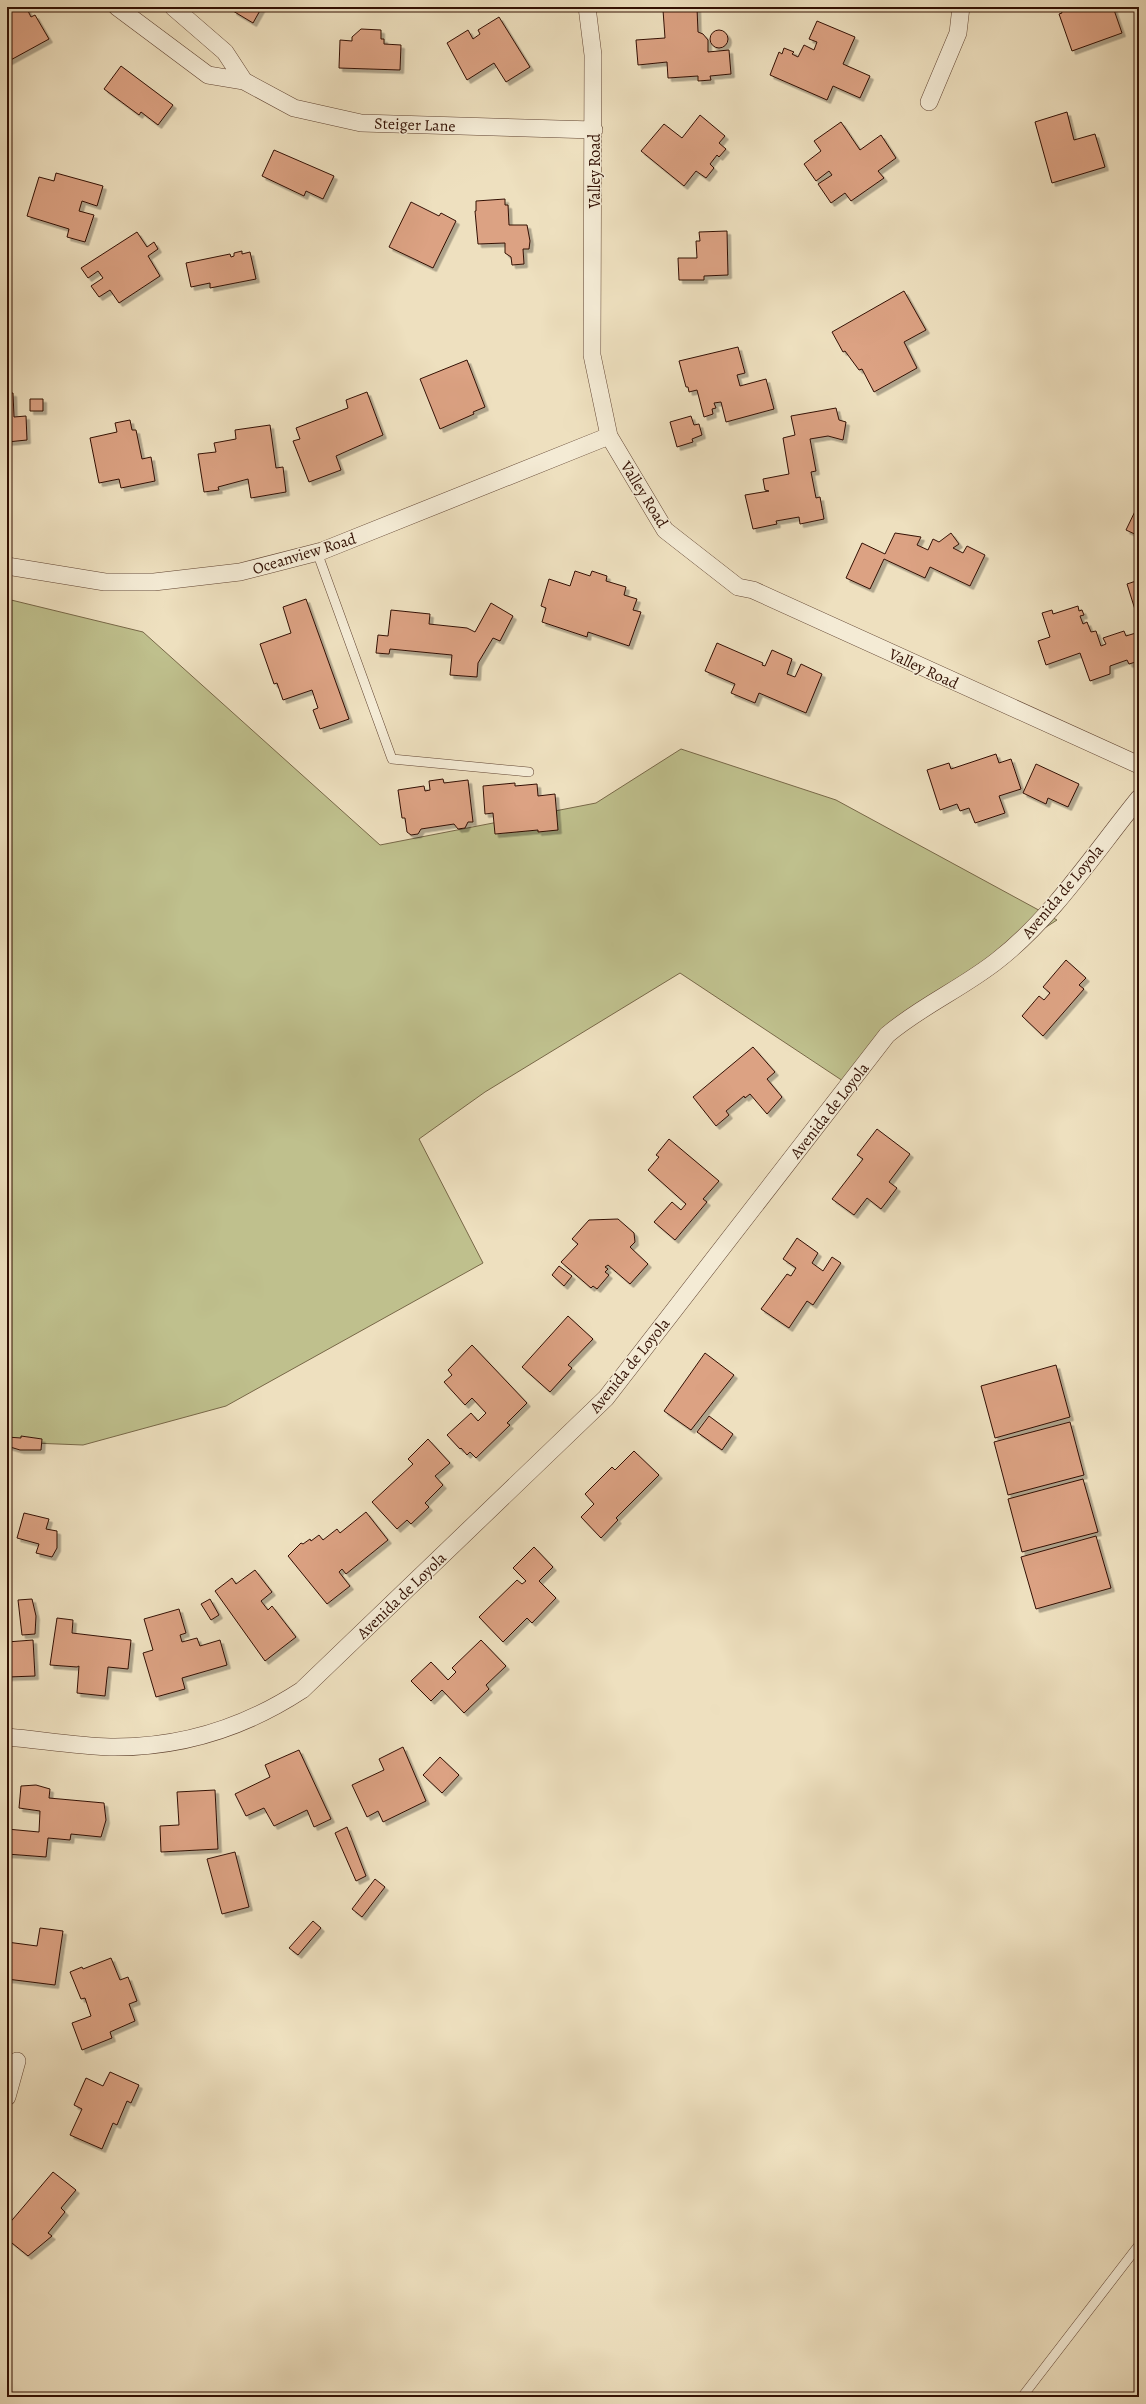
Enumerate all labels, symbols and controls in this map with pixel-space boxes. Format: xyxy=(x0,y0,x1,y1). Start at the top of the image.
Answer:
street label: Steiger Lane xyxy=(374,113,456,137)
street label: Valley Road xyxy=(584,133,606,209)
street label: Valley Road xyxy=(615,456,673,532)
street label: Oceanview Road xyxy=(250,528,359,580)
street label: Valley Road xyxy=(884,643,962,695)
street label: Avenida de Loyola xyxy=(1016,840,1109,944)
street label: Avenida de Loyola xyxy=(785,1058,875,1164)
street label: Avenida de Loyola xyxy=(584,1313,675,1419)
street label: Avenida de Loyola xyxy=(351,1547,452,1645)

